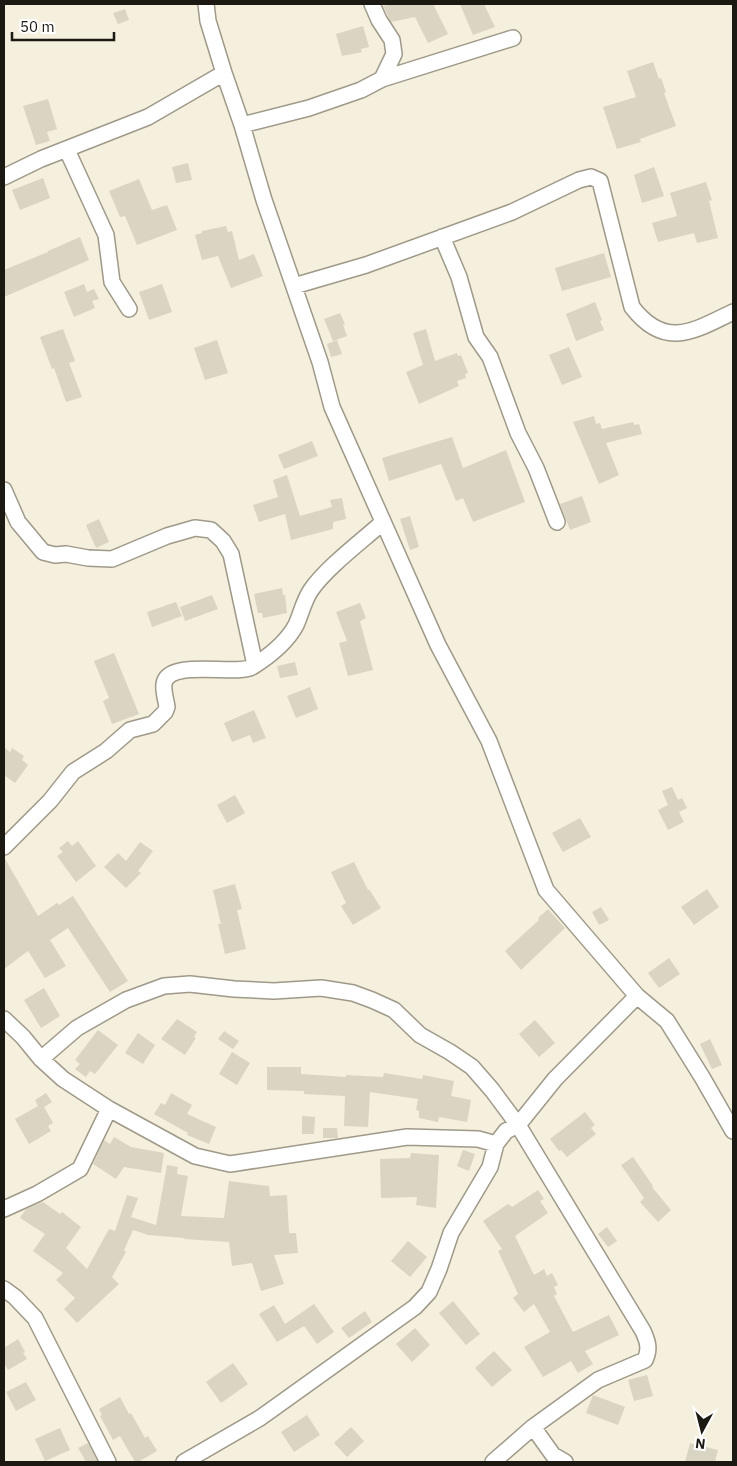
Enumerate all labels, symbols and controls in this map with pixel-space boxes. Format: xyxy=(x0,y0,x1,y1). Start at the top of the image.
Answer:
scale bar xyxy=(12,10,115,42)
text: 50 m xyxy=(20,17,55,36)
north arrow xyxy=(677,1406,727,1456)
text: N xyxy=(694,1434,707,1453)

